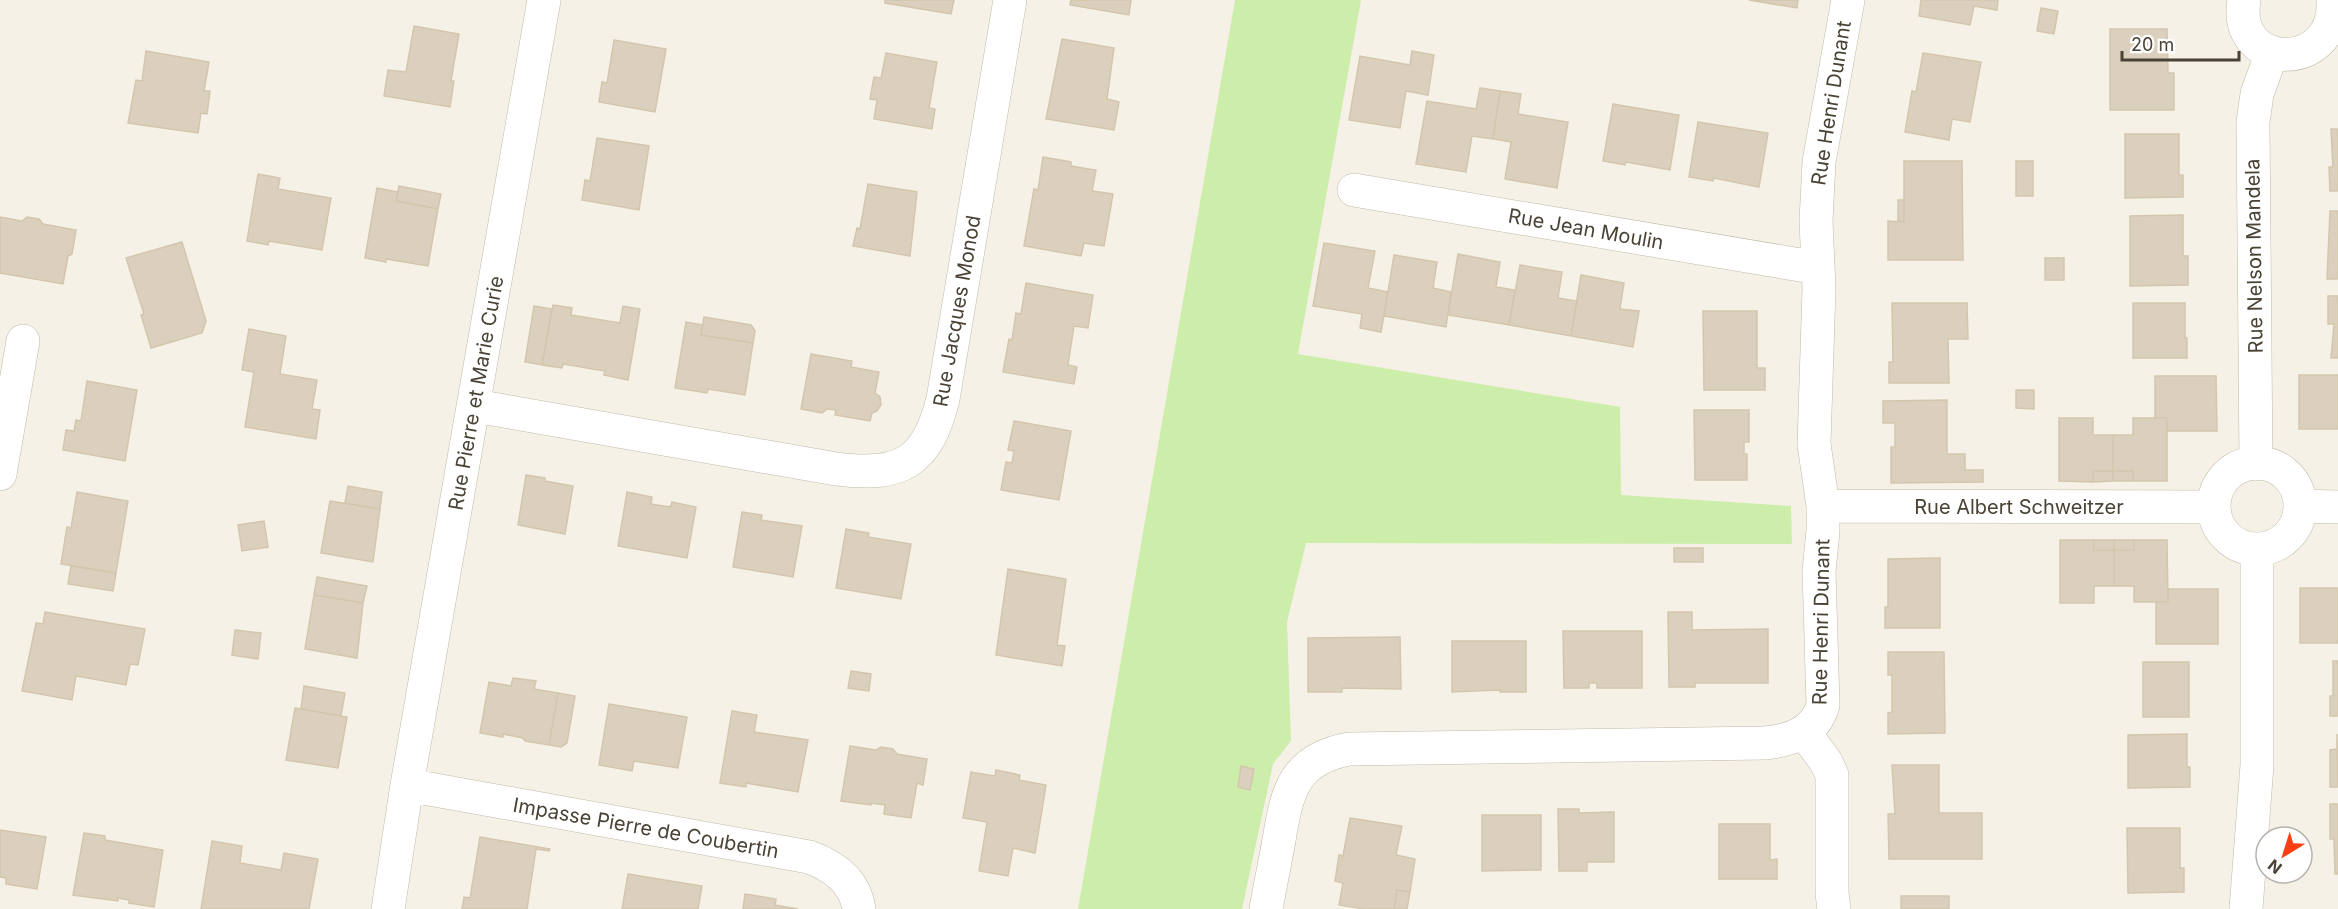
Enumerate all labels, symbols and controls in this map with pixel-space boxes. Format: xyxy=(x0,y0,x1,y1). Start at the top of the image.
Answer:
street label: Rue Henri Dunant xyxy=(1806,19,1856,187)
scale bar xyxy=(2122,24,2239,62)
text: 20 m xyxy=(2131,34,2174,55)
street label: Rue Nelson Mandela xyxy=(2240,158,2268,354)
street label: Rue Jean Moulin xyxy=(1506,204,1666,254)
street label: Rue Jacques Monod xyxy=(928,213,986,409)
street label: Rue Pierre et Marie Curie xyxy=(444,274,508,512)
street label: Rue Albert Schweitzer xyxy=(1914,495,2124,519)
street label: Rue Henri Dunant xyxy=(1808,538,1834,705)
street label: Impasse Pierre de Coubertin xyxy=(511,793,781,863)
north arrow xyxy=(2254,825,2314,885)
text: N xyxy=(2264,855,2286,878)

